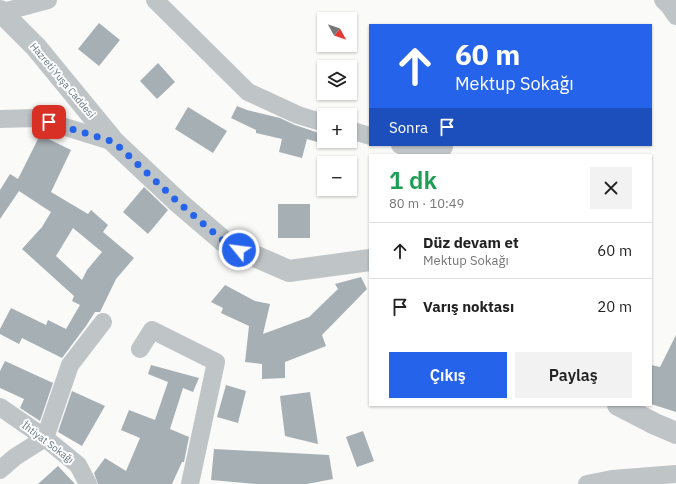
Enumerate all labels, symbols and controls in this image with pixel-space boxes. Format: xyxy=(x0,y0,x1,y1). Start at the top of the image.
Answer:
north arrow xyxy=(317,12,357,52)
map controls xyxy=(317,12,357,196)
text: 60 m xyxy=(455,36,520,73)
street label: Hazreti Yuşa Caddesi xyxy=(27,40,98,121)
icon: ahead xyxy=(389,40,441,92)
button: layers xyxy=(317,60,357,100)
text: Mektup Sokağı xyxy=(455,72,574,95)
pin xyxy=(32,105,66,139)
button: + xyxy=(317,108,357,148)
icon: arrive xyxy=(38,111,60,133)
icon: arrive xyxy=(436,116,458,138)
text: Sonra xyxy=(389,118,428,137)
button: − xyxy=(317,156,357,196)
text: 1 dk xyxy=(389,164,437,196)
button: close xyxy=(590,167,632,209)
text: 80 m · 10:49 xyxy=(389,195,464,212)
position arrow xyxy=(218,229,260,271)
text: Düz devam et xyxy=(423,233,519,252)
icon: ahead xyxy=(389,240,411,262)
text: 60 m xyxy=(597,241,632,260)
text: Mektup Sokağı xyxy=(423,252,509,269)
icon: arrive xyxy=(389,296,411,318)
text: Varış noktası xyxy=(423,297,514,316)
text: 20 m xyxy=(597,297,632,316)
button: Çıkış xyxy=(389,352,507,398)
button: Paylaş xyxy=(515,352,632,398)
street label: İhtiyat Sokağı xyxy=(19,419,76,466)

